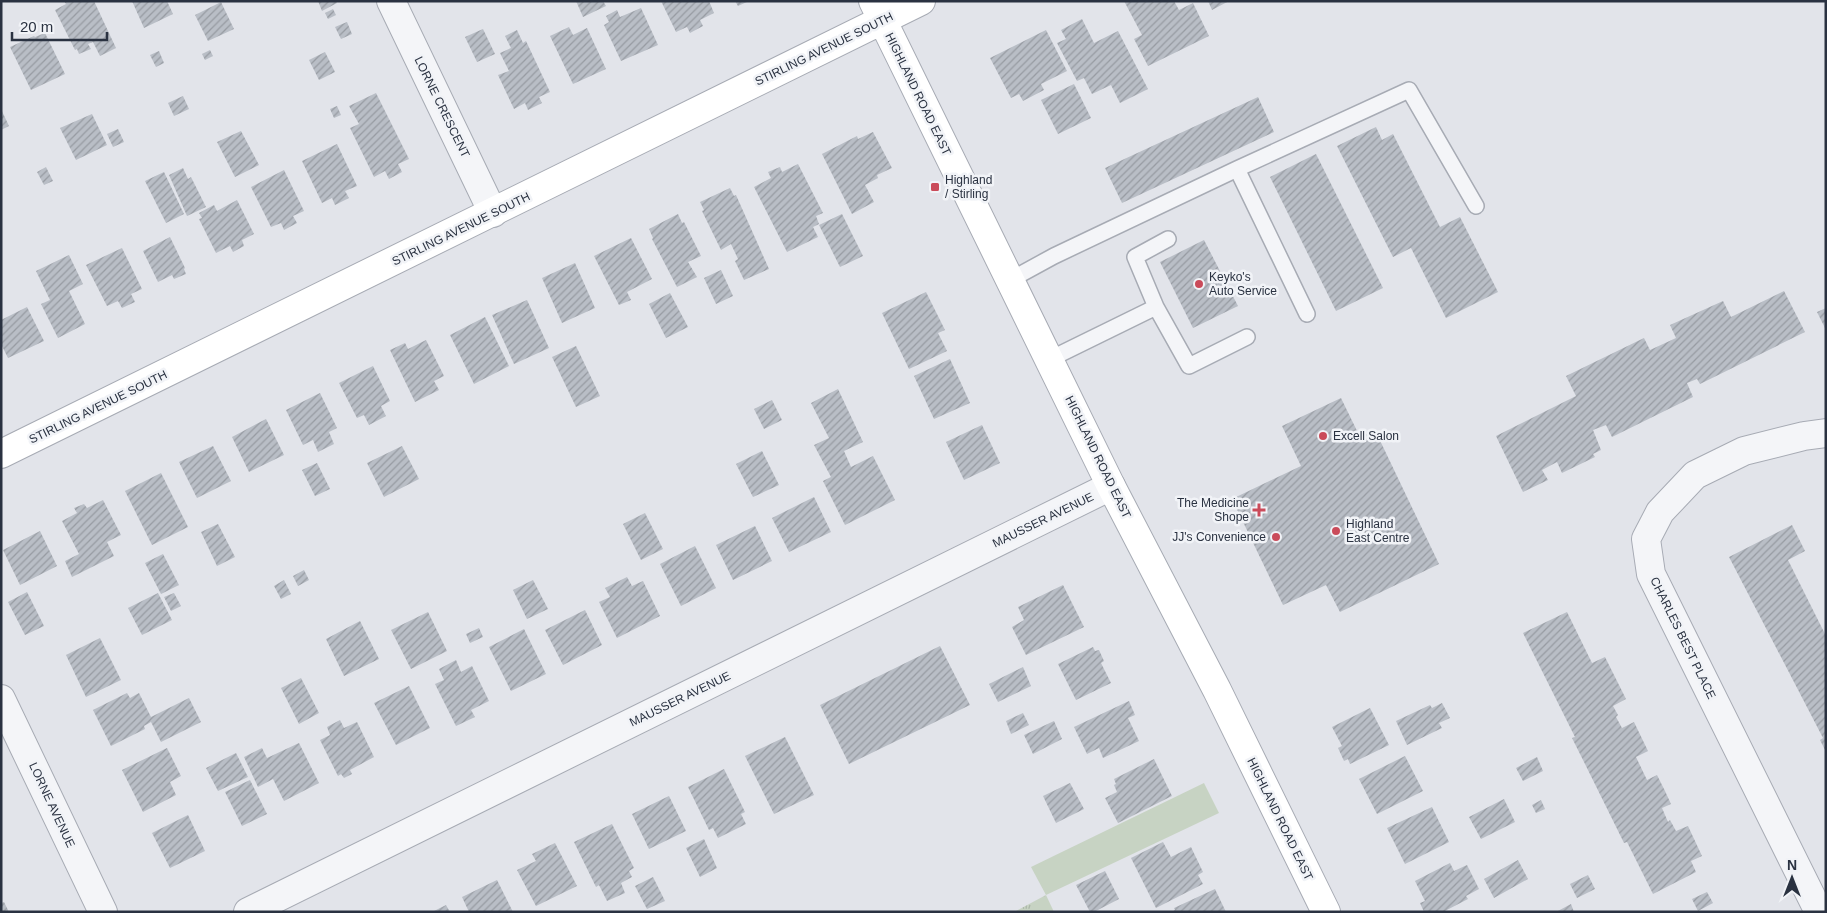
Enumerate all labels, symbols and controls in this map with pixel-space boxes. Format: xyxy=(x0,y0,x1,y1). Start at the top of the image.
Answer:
street label: STIRLING AVENUE SOUTH xyxy=(753,9,895,89)
scale bar xyxy=(12,10,108,42)
text: 20 m xyxy=(20,18,53,35)
street label: HIGHLAND ROAD EAST xyxy=(882,30,954,158)
street label: LORNE CRESCENT xyxy=(411,54,473,160)
place label: Highland / Stirling xyxy=(945,173,992,201)
marker: Highland / Stirling xyxy=(929,181,941,193)
street label: STIRLING AVENUE SOUTH xyxy=(390,189,532,269)
place label: Keyko's Auto Service xyxy=(1209,270,1277,298)
marker: Keyko's Auto Service xyxy=(1193,278,1205,290)
street label: STIRLING AVENUE SOUTH xyxy=(27,367,169,447)
street label: HIGHLAND ROAD EAST xyxy=(1062,393,1134,521)
place label: Excell Salon xyxy=(1333,429,1399,443)
marker: Excell Salon xyxy=(1317,430,1329,442)
street label: MAUSSER AVENUE xyxy=(990,489,1096,551)
place label: The Medicine Shope xyxy=(1177,496,1249,524)
marker: The Medicine Shope xyxy=(1253,504,1265,516)
place label: Highland East Centre xyxy=(1346,517,1410,545)
marker: Highland East Centre xyxy=(1330,525,1342,537)
place label: JJ's Convenience xyxy=(1172,530,1266,544)
marker: JJ's Convenience xyxy=(1270,531,1282,543)
street label: CHARLES BEST PLACE xyxy=(1647,575,1719,701)
street label: MAUSSER AVENUE xyxy=(627,668,733,730)
street label: HIGHLAND ROAD EAST xyxy=(1244,755,1316,883)
street label: LORNE AVENUE xyxy=(26,760,78,850)
north arrow xyxy=(1767,853,1817,903)
text: N xyxy=(1787,857,1797,873)

